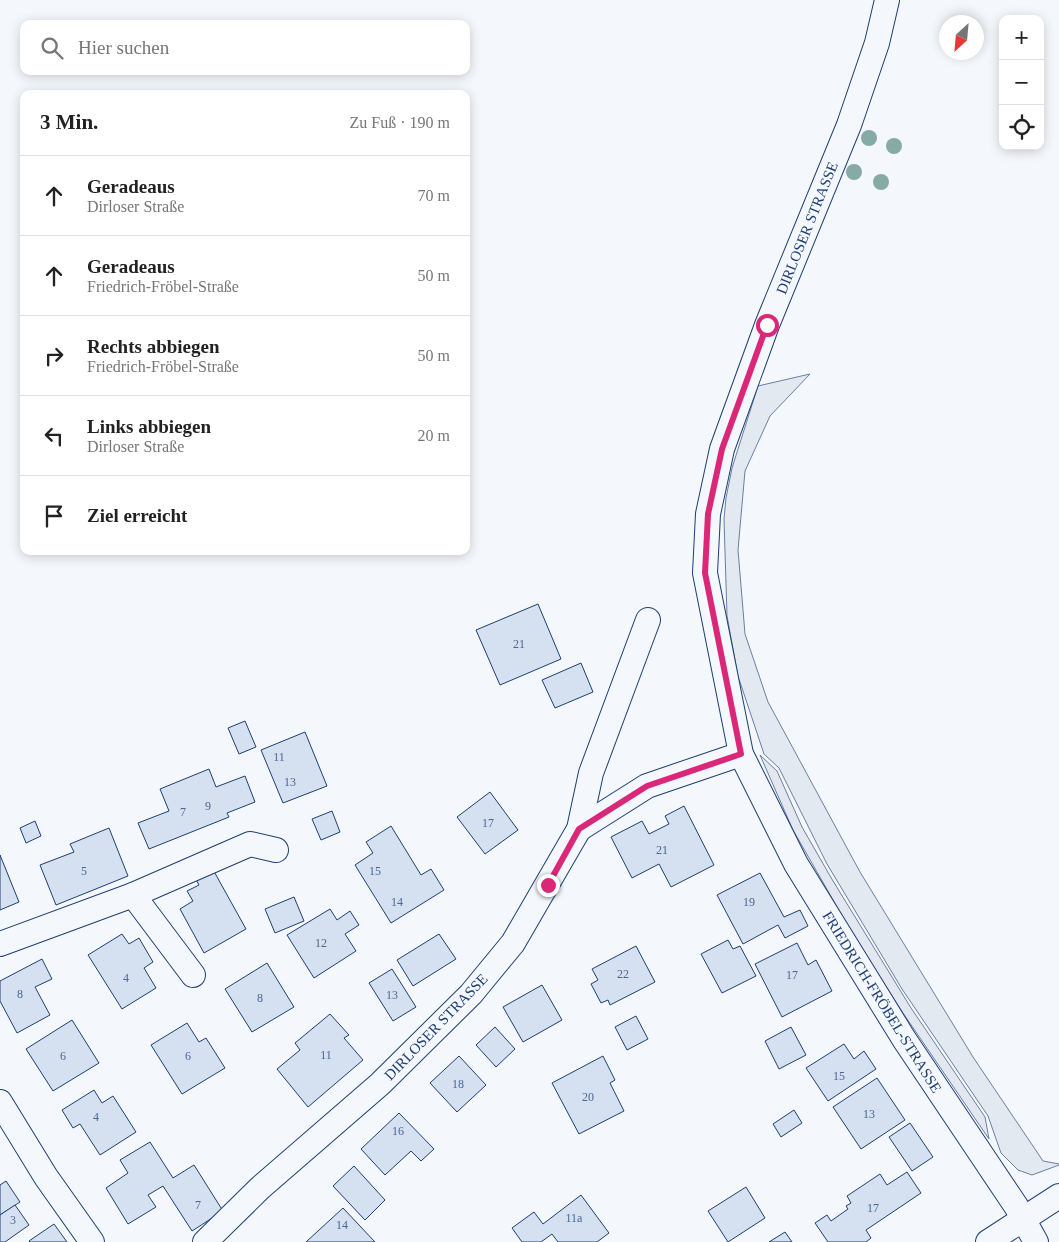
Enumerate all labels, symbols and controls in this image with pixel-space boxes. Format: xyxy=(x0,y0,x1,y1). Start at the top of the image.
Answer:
north arrow xyxy=(939,15,984,60)
map controls xyxy=(999,15,1044,150)
button: + xyxy=(999,15,1044,60)
search box xyxy=(20,20,470,75)
icon: search xyxy=(38,34,66,62)
text: Hier suchen xyxy=(78,37,169,58)
button: − xyxy=(999,60,1044,105)
button: locate xyxy=(999,105,1044,150)
text: 3 Min. xyxy=(40,110,98,134)
text: Zu Fuß · 190 m xyxy=(350,114,450,131)
street label: DIRLOSER STRASSE xyxy=(773,160,841,296)
text: Geradeaus xyxy=(87,176,175,197)
icon: ahead xyxy=(40,182,68,210)
text: 70 m xyxy=(418,187,450,204)
text: Dirloser Straße xyxy=(87,198,184,215)
text: Geradeaus xyxy=(87,256,175,277)
icon: ahead xyxy=(40,262,68,290)
text: 50 m xyxy=(418,267,450,284)
text: Friedrich-Fröbel-Straße xyxy=(87,278,239,295)
route start xyxy=(756,314,779,337)
text: Rechts abbiegen xyxy=(87,336,219,357)
icon: right xyxy=(40,342,68,370)
text: 50 m xyxy=(418,347,450,364)
text: Friedrich-Fröbel-Straße xyxy=(87,358,239,375)
text: Links abbiegen xyxy=(87,416,211,437)
icon: left xyxy=(40,422,68,450)
text: 20 m xyxy=(418,427,450,444)
text: Dirloser Straße xyxy=(87,438,184,455)
icon: arrive xyxy=(40,502,68,530)
text: Ziel erreicht xyxy=(87,505,187,526)
house number: 21 xyxy=(513,637,525,651)
house number: 11 xyxy=(273,750,285,764)
house number: 13 xyxy=(284,775,296,789)
house number: 9 xyxy=(205,799,211,813)
house number: 7 xyxy=(180,805,186,819)
house number: 17 xyxy=(482,816,494,830)
house number: 21 xyxy=(656,843,668,857)
house number: 5 xyxy=(81,864,87,878)
house number: 15 xyxy=(369,864,381,878)
route end xyxy=(537,874,560,897)
house number: 14 xyxy=(391,895,403,909)
house number: 19 xyxy=(743,895,755,909)
street label: FRIEDRICH-FRÖBEL-STRASSE xyxy=(819,908,945,1096)
house number: 12 xyxy=(315,936,327,950)
house number: 22 xyxy=(617,967,629,981)
house number: 17 xyxy=(786,968,798,982)
house number: 4 xyxy=(123,971,129,985)
street label: DIRLOSER STRASSE xyxy=(381,971,491,1083)
house number: 8 xyxy=(17,987,23,1001)
house number: 13 xyxy=(386,988,398,1002)
house number: 8 xyxy=(257,991,263,1005)
house number: 11 xyxy=(320,1048,332,1062)
house number: 6 xyxy=(60,1049,66,1063)
house number: 6 xyxy=(185,1049,191,1063)
house number: 15 xyxy=(833,1069,845,1083)
house number: 18 xyxy=(452,1077,464,1091)
house number: 20 xyxy=(582,1090,594,1104)
house number: 13 xyxy=(863,1107,875,1121)
house number: 4 xyxy=(93,1110,99,1124)
house number: 16 xyxy=(392,1124,404,1138)
house number: 7 xyxy=(195,1198,201,1212)
house number: 17 xyxy=(867,1201,879,1215)
house number: 11a xyxy=(566,1211,583,1225)
house number: 3 xyxy=(10,1213,16,1227)
house number: 14 xyxy=(336,1218,348,1232)

